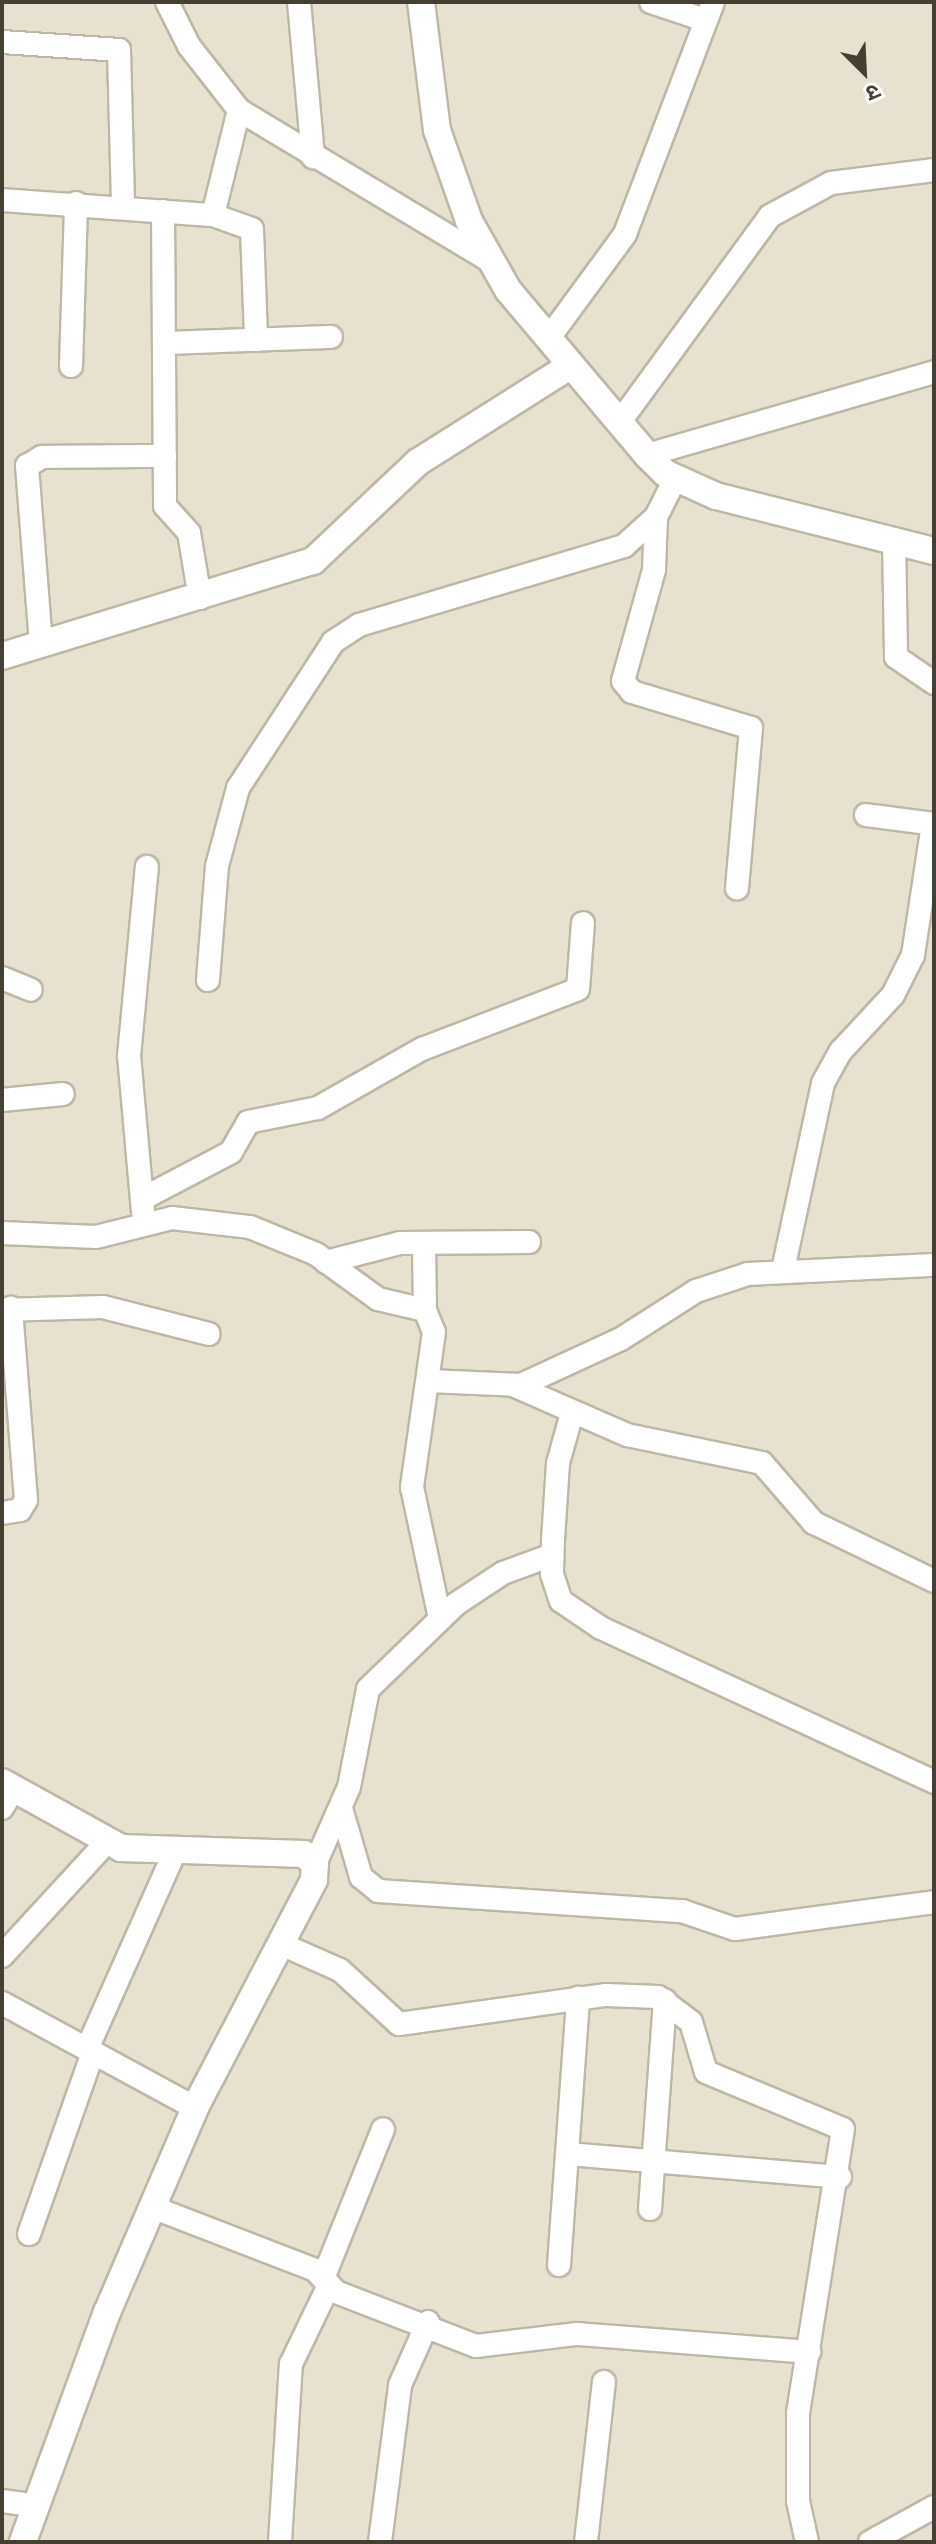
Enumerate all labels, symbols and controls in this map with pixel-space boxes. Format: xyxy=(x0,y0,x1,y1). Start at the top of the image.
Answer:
north arrow xyxy=(824,32,904,112)
text: उ xyxy=(862,78,886,110)

